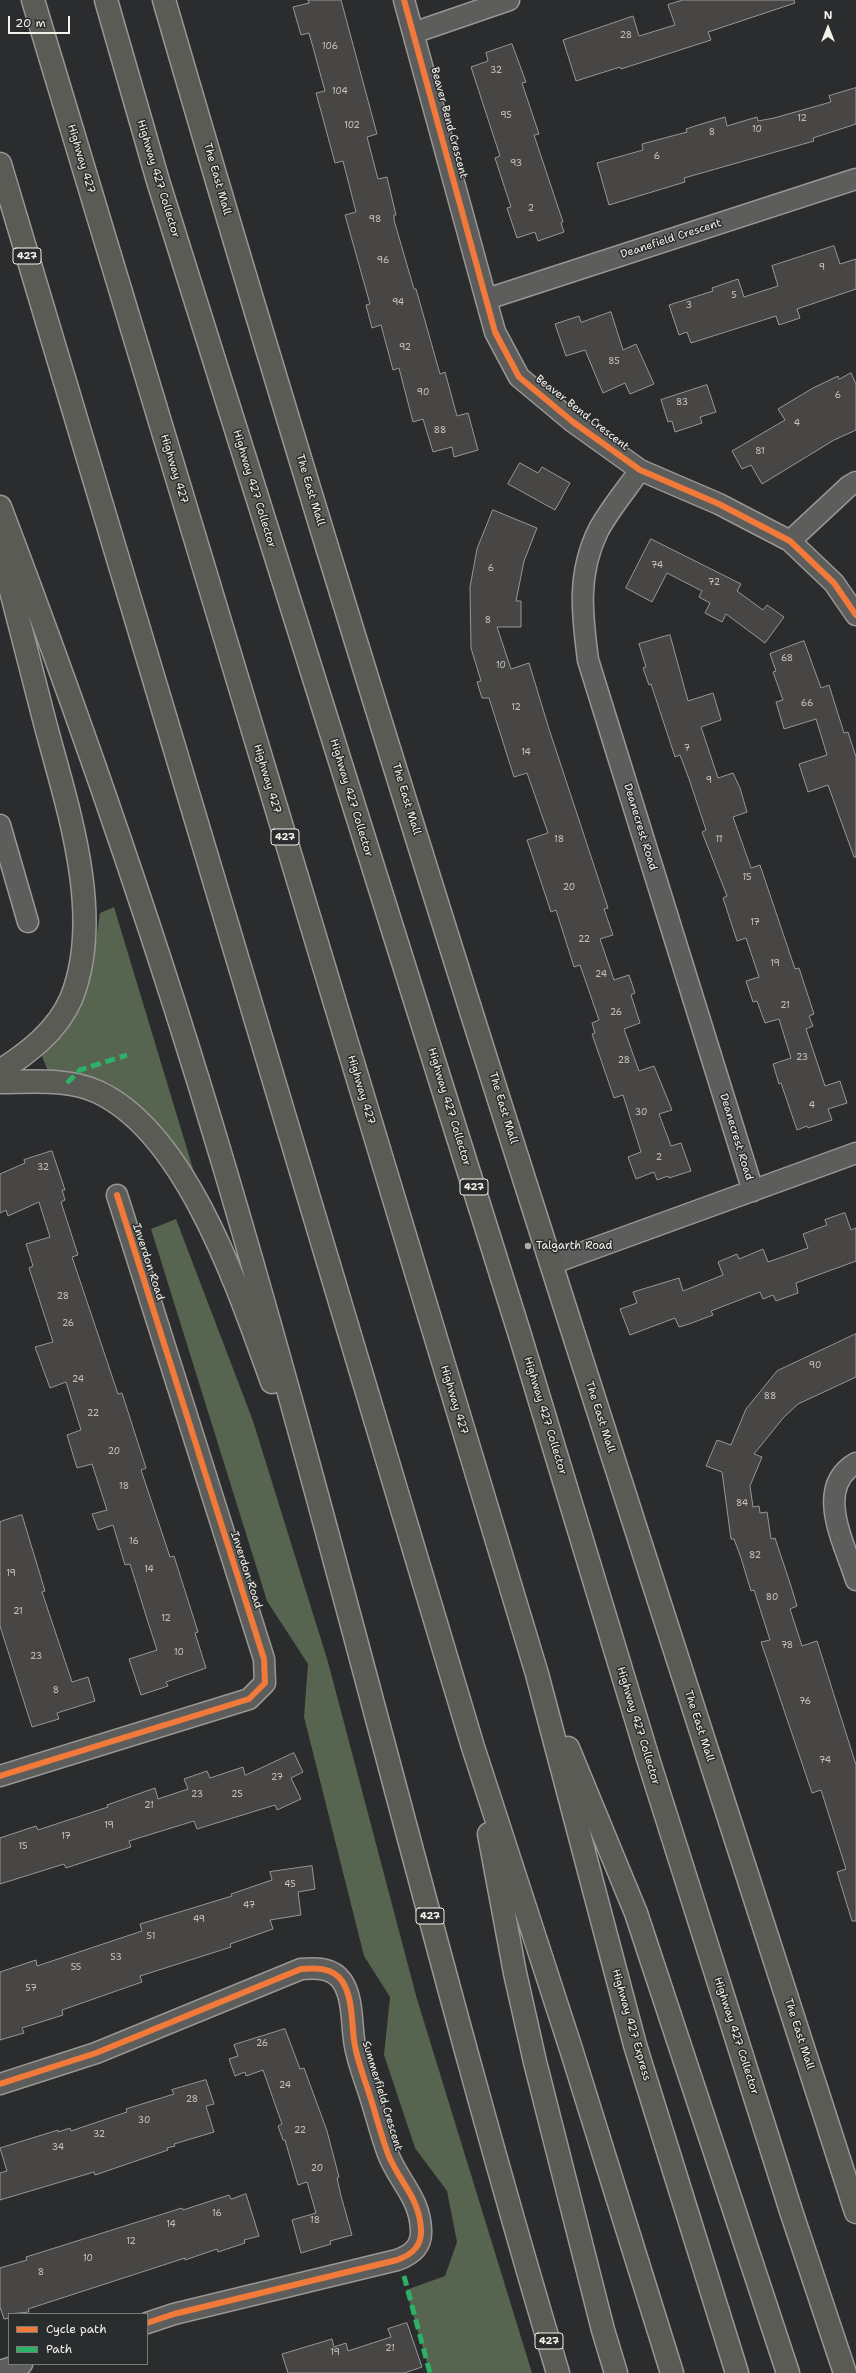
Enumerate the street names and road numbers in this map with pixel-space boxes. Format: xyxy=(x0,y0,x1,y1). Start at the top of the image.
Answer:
street label: Beaver Bend Crescent xyxy=(428,66,470,180)
street label: Highway 427 Collector xyxy=(134,118,182,240)
street label: Highway 427 xyxy=(64,123,98,195)
street label: The East Mall xyxy=(200,141,234,217)
street label: Deanefield Crescent xyxy=(619,216,723,262)
road number: 427 xyxy=(13,248,41,264)
street label: Beaver Bend Crescent xyxy=(533,372,631,454)
street label: Highway 427 Collector xyxy=(230,428,278,550)
street label: Highway 427 xyxy=(157,433,191,505)
street label: The East Mall xyxy=(293,453,327,527)
street label: Highway 427 Collector xyxy=(327,737,375,859)
street label: Highway 427 xyxy=(250,743,284,815)
street label: The East Mall xyxy=(389,762,423,836)
street label: Deanecrest Road xyxy=(620,782,660,872)
road number: 427 xyxy=(271,829,299,845)
street label: Highway 427 Collector xyxy=(425,1046,473,1168)
street label: Highway 427 xyxy=(344,1054,378,1126)
street label: The East Mall xyxy=(486,1071,520,1145)
street label: Deanecrest Road xyxy=(716,1092,756,1182)
road number: 427 xyxy=(460,1179,488,1195)
street label: Inverdon Road xyxy=(129,1222,167,1302)
street label: Highway 427 Collector xyxy=(521,1355,569,1477)
street label: Highway 427 xyxy=(437,1364,471,1436)
street label: The East Mall xyxy=(582,1380,618,1454)
street label: Inverdon Road xyxy=(227,1530,265,1610)
street label: Highway 427 Collector xyxy=(614,1665,662,1787)
street label: The East Mall xyxy=(681,1689,717,1763)
road number: 427 xyxy=(416,1908,444,1924)
street label: Highway 427 Express xyxy=(609,1968,653,2082)
street label: Highway 427 Collector xyxy=(711,1976,761,2096)
street label: The East Mall xyxy=(781,1997,817,2071)
street label: Summerfield Crescent xyxy=(359,2039,405,2153)
road number: 427 xyxy=(535,2333,563,2349)

